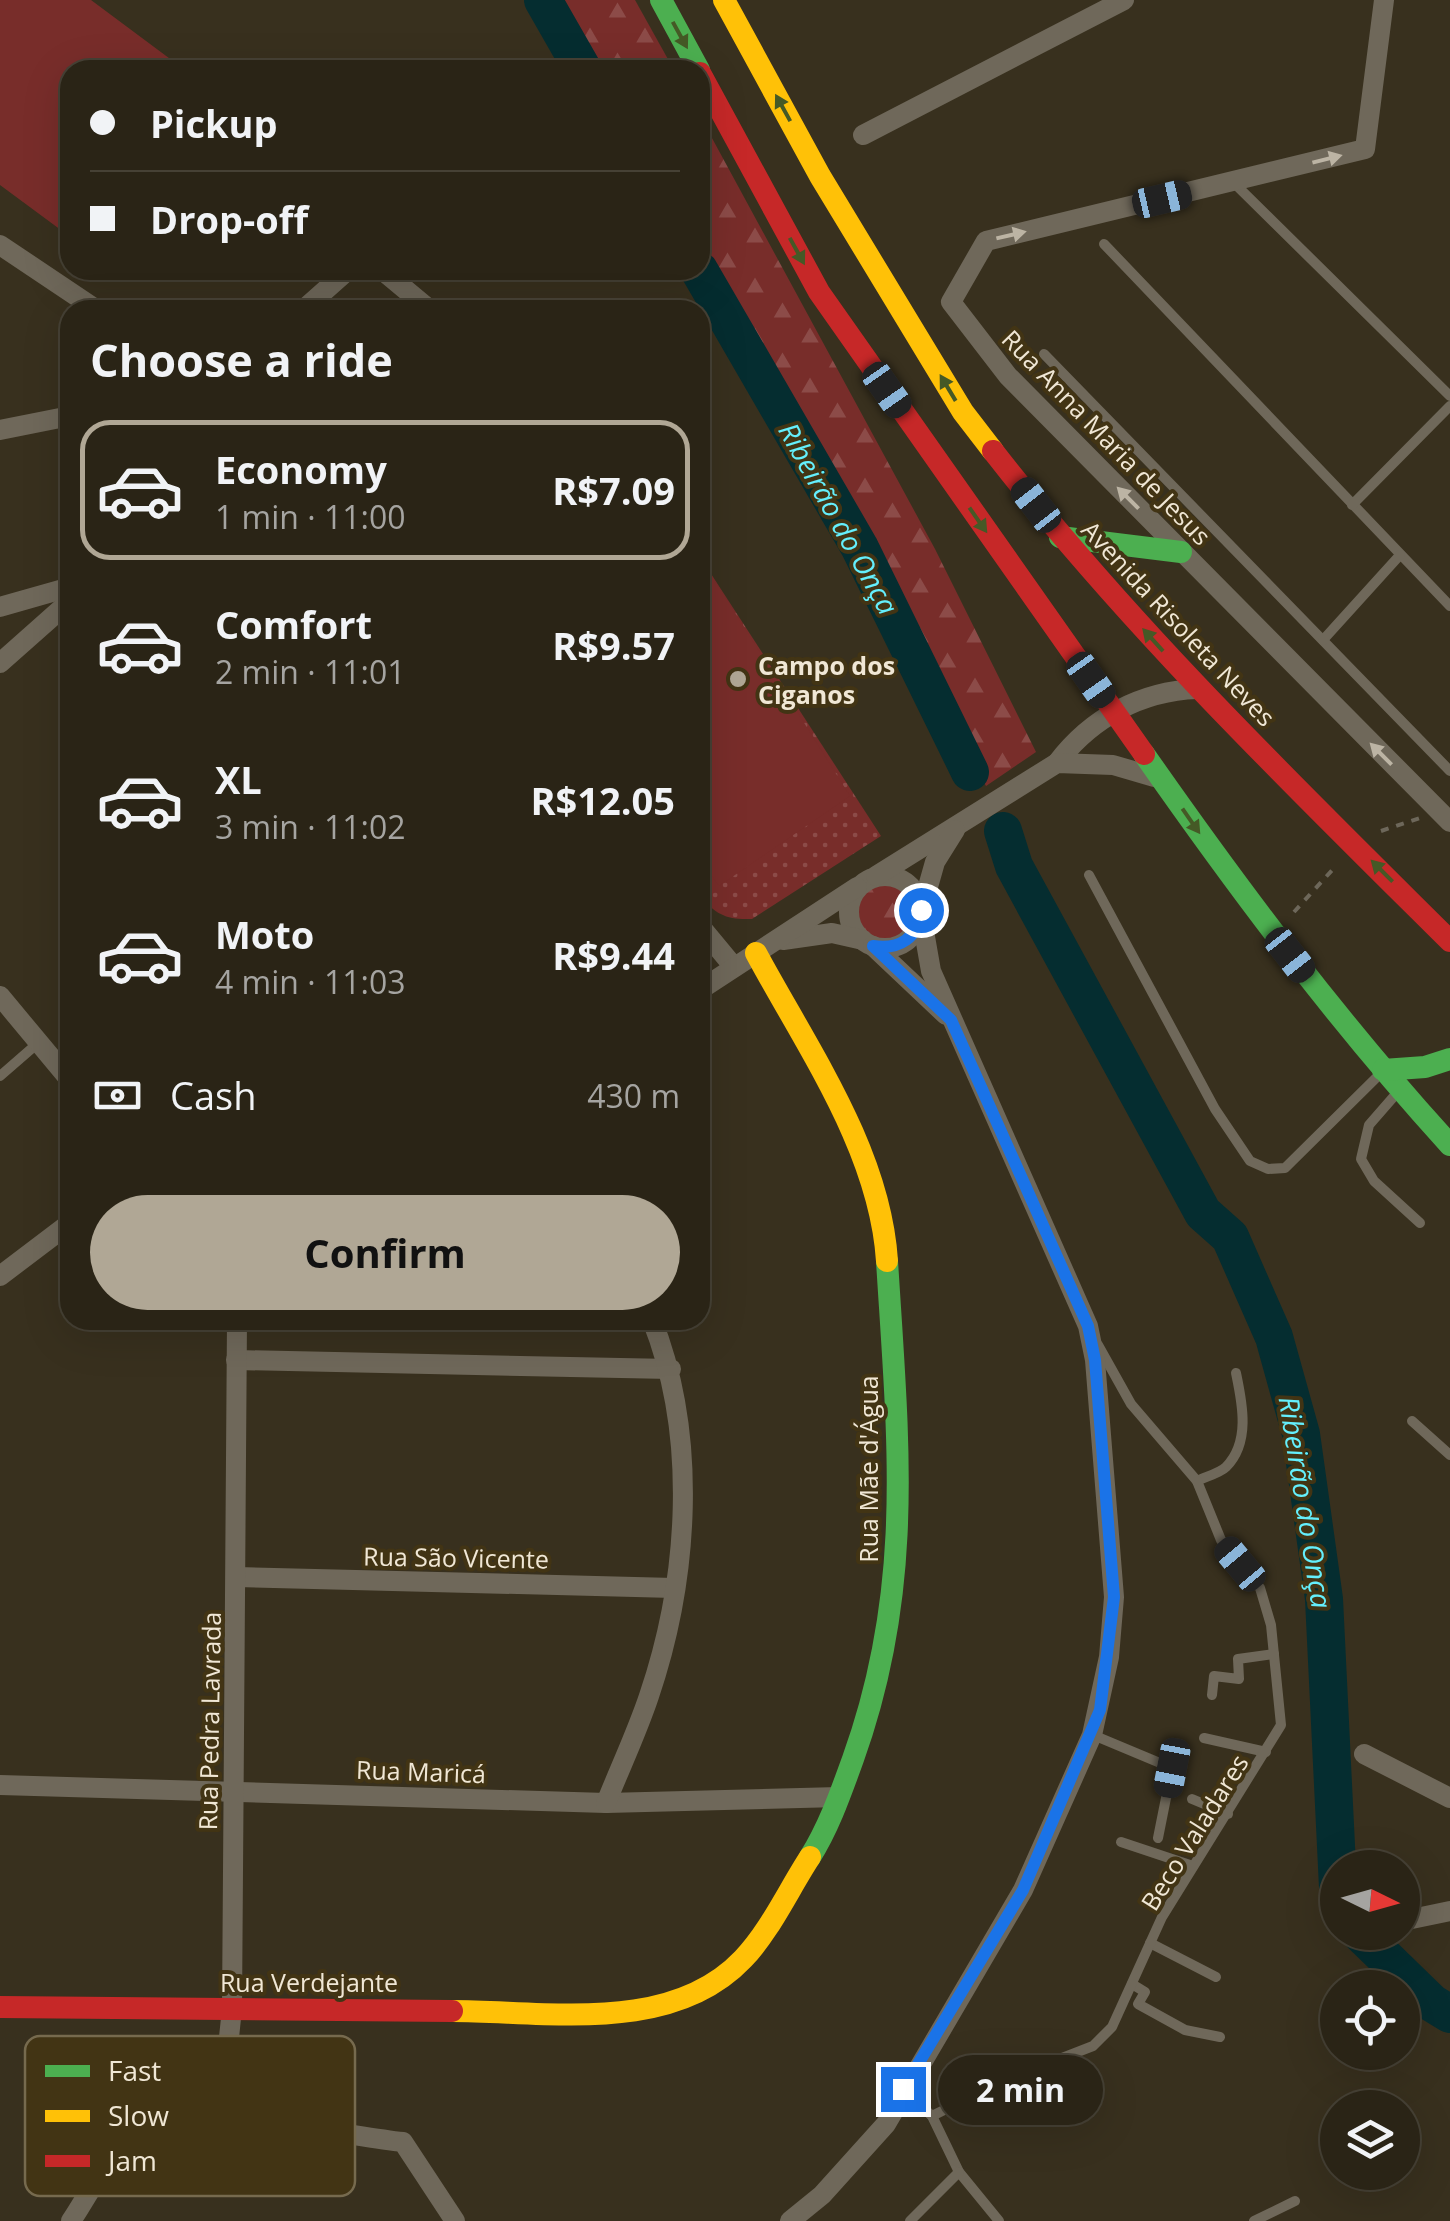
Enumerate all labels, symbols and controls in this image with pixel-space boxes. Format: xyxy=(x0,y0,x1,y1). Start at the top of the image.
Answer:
one-way arrow xyxy=(670,21,688,49)
one-way arrow xyxy=(775,94,792,123)
text: Pickup xyxy=(150,97,278,149)
one-way arrow xyxy=(1312,151,1343,166)
car xyxy=(1129,178,1195,220)
text: Drop-off xyxy=(150,193,308,245)
one-way arrow xyxy=(996,227,1027,242)
one-way arrow xyxy=(788,236,805,265)
street label: Rua Anna Maria de Jesus xyxy=(995,322,1219,552)
text: Choose a ride xyxy=(90,329,393,390)
car xyxy=(858,357,916,423)
one-way arrow xyxy=(940,374,957,402)
water label: Ribeirão do Onça xyxy=(770,415,908,621)
text: Economy xyxy=(215,443,387,495)
icon: car xyxy=(95,445,185,535)
text: R$7.09 xyxy=(552,464,675,516)
car xyxy=(1006,472,1066,538)
one-way arrow xyxy=(1116,486,1140,510)
text: 1 min · 11:00 xyxy=(215,495,406,538)
one-way arrow xyxy=(968,506,987,533)
street label: Avenida Risoleta Neves xyxy=(1075,513,1283,733)
text: Comfort xyxy=(215,598,372,650)
icon: car xyxy=(95,600,185,690)
text: R$9.57 xyxy=(552,619,675,671)
one-way arrow xyxy=(1143,628,1165,653)
car xyxy=(1062,647,1120,713)
place label: Campo dos Ciganos xyxy=(758,648,895,711)
text: 2 min · 11:01 xyxy=(215,650,406,693)
marker: Campo dos Ciganos xyxy=(727,668,749,690)
one-way arrow xyxy=(1369,742,1393,766)
text: XL xyxy=(215,753,262,805)
icon: car xyxy=(95,755,185,845)
text: R$12.05 xyxy=(530,774,675,826)
text: 3 min · 11:02 xyxy=(215,805,406,848)
one-way arrow xyxy=(1180,807,1200,834)
one-way arrow xyxy=(1371,859,1394,883)
route start xyxy=(899,888,944,933)
text: Moto xyxy=(215,908,314,960)
icon: car xyxy=(95,910,185,1000)
car xyxy=(1260,922,1320,988)
text: R$9.44 xyxy=(552,929,675,981)
text: 4 min · 11:03 xyxy=(215,960,406,1003)
icon: cash xyxy=(90,1068,145,1123)
text: Cash xyxy=(170,1069,256,1121)
text: 430 m xyxy=(587,1074,680,1117)
button: Confirm xyxy=(90,1195,680,1310)
street label: Rua Mãe d'Água xyxy=(851,1375,885,1563)
water label: Ribeirão do Onça xyxy=(1270,1393,1342,1611)
car xyxy=(1209,1531,1271,1597)
street label: Rua São Vicente xyxy=(363,1538,549,1576)
street label: Rua Pedra Lavrada xyxy=(190,1611,228,1831)
car xyxy=(1152,1736,1192,1800)
street label: Beco Valadares xyxy=(1132,1747,1256,1917)
street label: Rua Maricá xyxy=(355,1752,487,1790)
north arrow xyxy=(1320,1850,1420,1950)
map controls xyxy=(1320,1850,1420,2190)
street label: Rua Verdejante xyxy=(220,1965,398,1999)
button: locate xyxy=(1320,1970,1420,2070)
legend xyxy=(25,2036,355,2196)
text: Fast xyxy=(108,2051,161,2089)
callout: 2 min xyxy=(938,2054,1103,2124)
route end xyxy=(881,2067,926,2112)
text: 2 min xyxy=(976,2068,1065,2111)
button: layers xyxy=(1320,2090,1420,2190)
text: Slow xyxy=(108,2096,169,2134)
text: Jam xyxy=(105,2141,157,2179)

